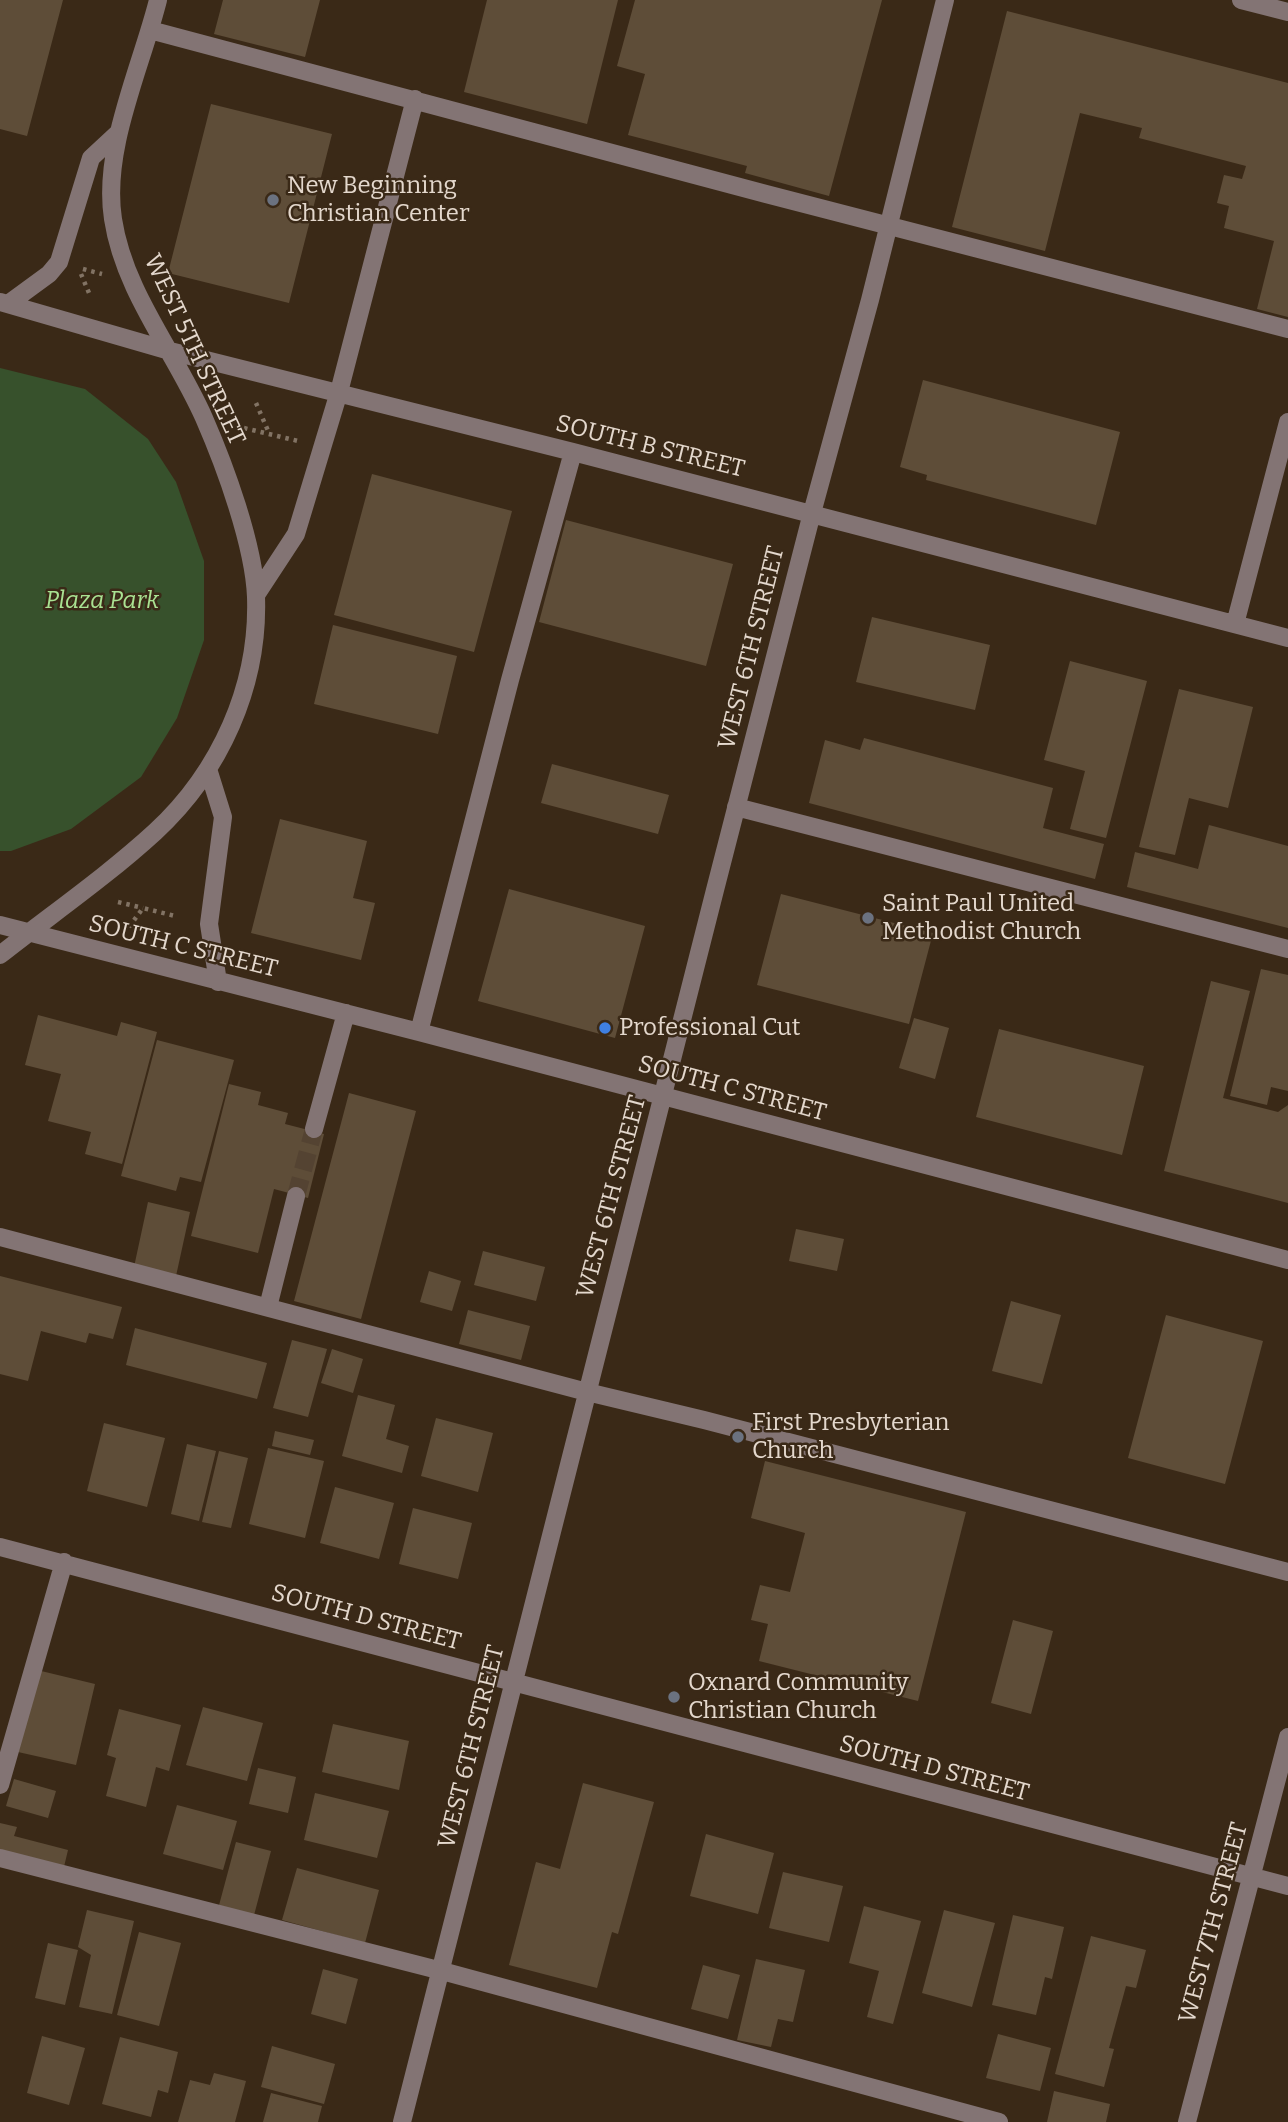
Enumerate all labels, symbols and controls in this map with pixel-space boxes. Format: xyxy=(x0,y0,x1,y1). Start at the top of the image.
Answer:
place label: New Beginning Christian Center xyxy=(287,172,470,228)
marker: New Beginning Christian Center xyxy=(265,192,281,208)
street label: WEST 5TH STREET xyxy=(137,250,251,450)
street label: SOUTH B STREET xyxy=(553,410,747,484)
street label: WEST 6TH STREET xyxy=(713,543,791,753)
park label: Plaza Park xyxy=(45,587,159,615)
place label: Saint Paul United Methodist Church xyxy=(882,890,1081,946)
street label: SOUTH C STREET xyxy=(86,910,280,984)
marker: Saint Paul United Methodist Church xyxy=(860,910,876,926)
place label: Professional Cut xyxy=(619,1014,800,1042)
marker: Professional Cut xyxy=(597,1020,613,1036)
street label: SOUTH C STREET xyxy=(635,1050,829,1128)
street label: WEST 6TH STREET xyxy=(571,1093,653,1301)
place label: First Presbyterian Church xyxy=(752,1409,949,1465)
marker: First Presbyterian Church xyxy=(730,1429,746,1445)
street label: SOUTH D STREET xyxy=(268,1579,464,1657)
street label: WEST 6TH STREET xyxy=(433,1642,511,1852)
place label: Oxnard Community Christian Church xyxy=(688,1669,908,1725)
marker: Oxnard Community Christian Church xyxy=(666,1689,682,1705)
street label: SOUTH D STREET xyxy=(836,1730,1032,1808)
street label: WEST 7TH STREET xyxy=(1173,1819,1255,2027)

